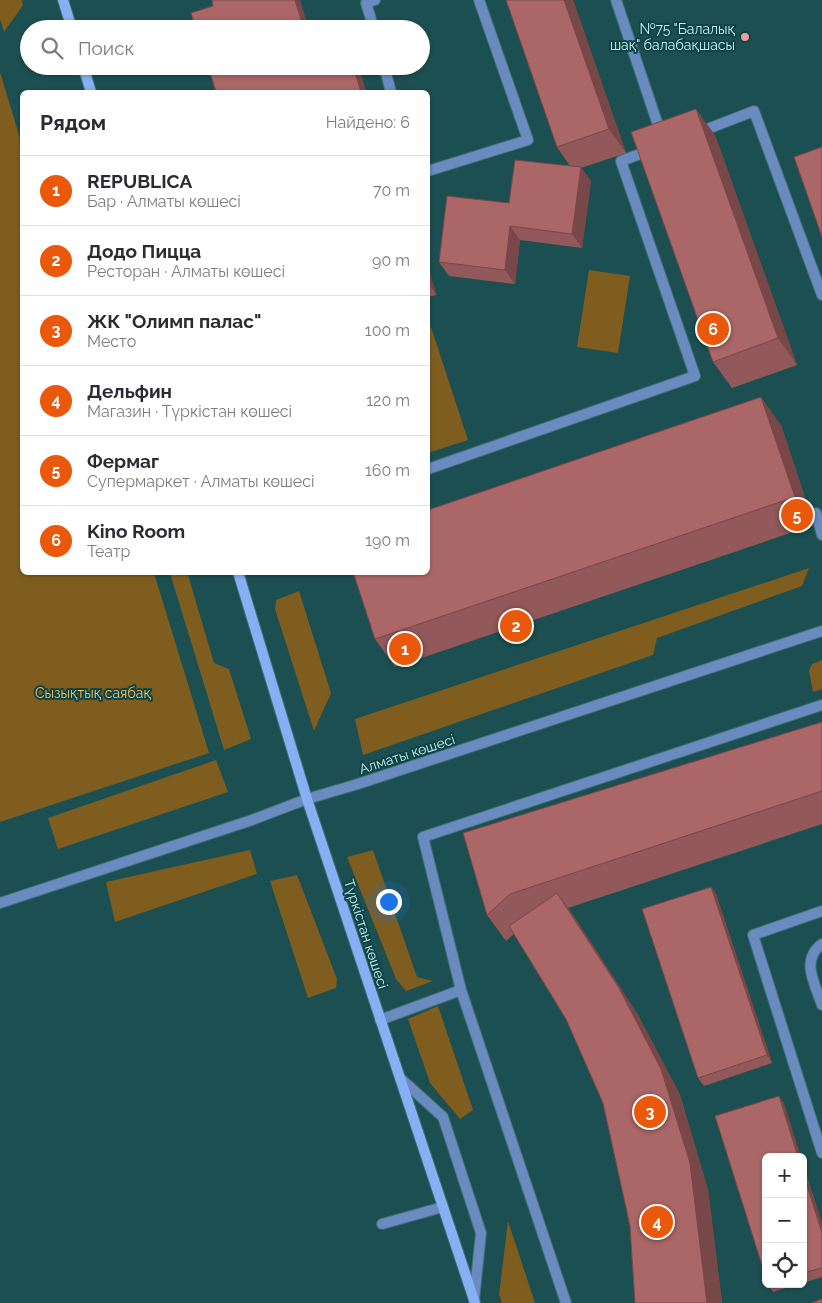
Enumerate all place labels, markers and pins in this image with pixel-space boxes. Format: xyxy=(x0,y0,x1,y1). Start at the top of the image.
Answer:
place label: №75 "Балалық шақ" балабақшасы xyxy=(610,21,735,53)
marker: №75 "Балалық шақ" балабақшасы xyxy=(739,31,751,43)
pin: 6 xyxy=(697,310,729,348)
pin: 5 xyxy=(781,496,813,534)
pin: 2 xyxy=(500,607,532,645)
pin: 1 xyxy=(389,630,421,668)
pin: 3 xyxy=(634,1093,666,1131)
pin: 4 xyxy=(641,1203,673,1241)

